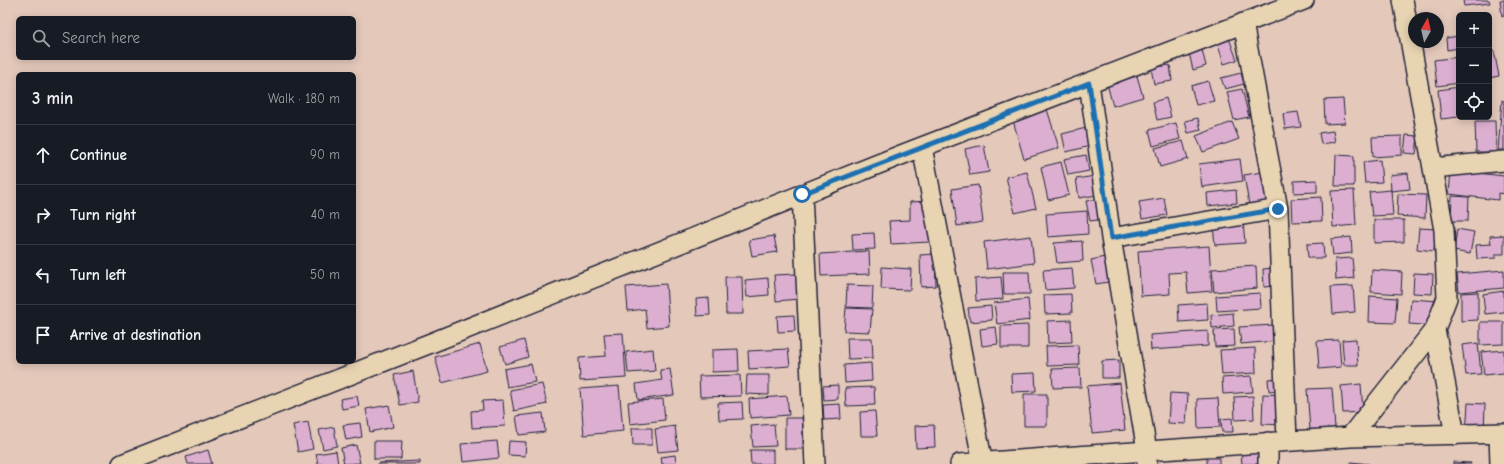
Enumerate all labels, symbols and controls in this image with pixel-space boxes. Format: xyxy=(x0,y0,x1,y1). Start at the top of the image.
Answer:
north arrow xyxy=(1408,12,1444,48)
map controls xyxy=(1456,12,1492,120)
button: + xyxy=(1456,12,1492,48)
search box xyxy=(16,16,356,60)
icon: search xyxy=(30,27,52,49)
text: Search here xyxy=(62,29,140,47)
button: − xyxy=(1456,48,1492,84)
button: locate xyxy=(1456,84,1492,120)
text: 3 min xyxy=(32,89,73,108)
text: Walk · 180 m xyxy=(268,91,340,106)
icon: ahead xyxy=(32,144,54,166)
text: Continue xyxy=(70,146,127,164)
text: 90 m xyxy=(310,147,340,162)
route start xyxy=(793,185,811,203)
route end xyxy=(1269,200,1287,218)
icon: right xyxy=(32,204,54,226)
text: Turn right xyxy=(70,206,136,224)
text: 40 m xyxy=(311,207,340,222)
icon: left xyxy=(32,264,54,286)
text: Turn left xyxy=(70,266,126,284)
text: 50 m xyxy=(310,267,340,282)
icon: arrive xyxy=(32,324,54,346)
text: Arrive at destination xyxy=(70,326,201,344)

